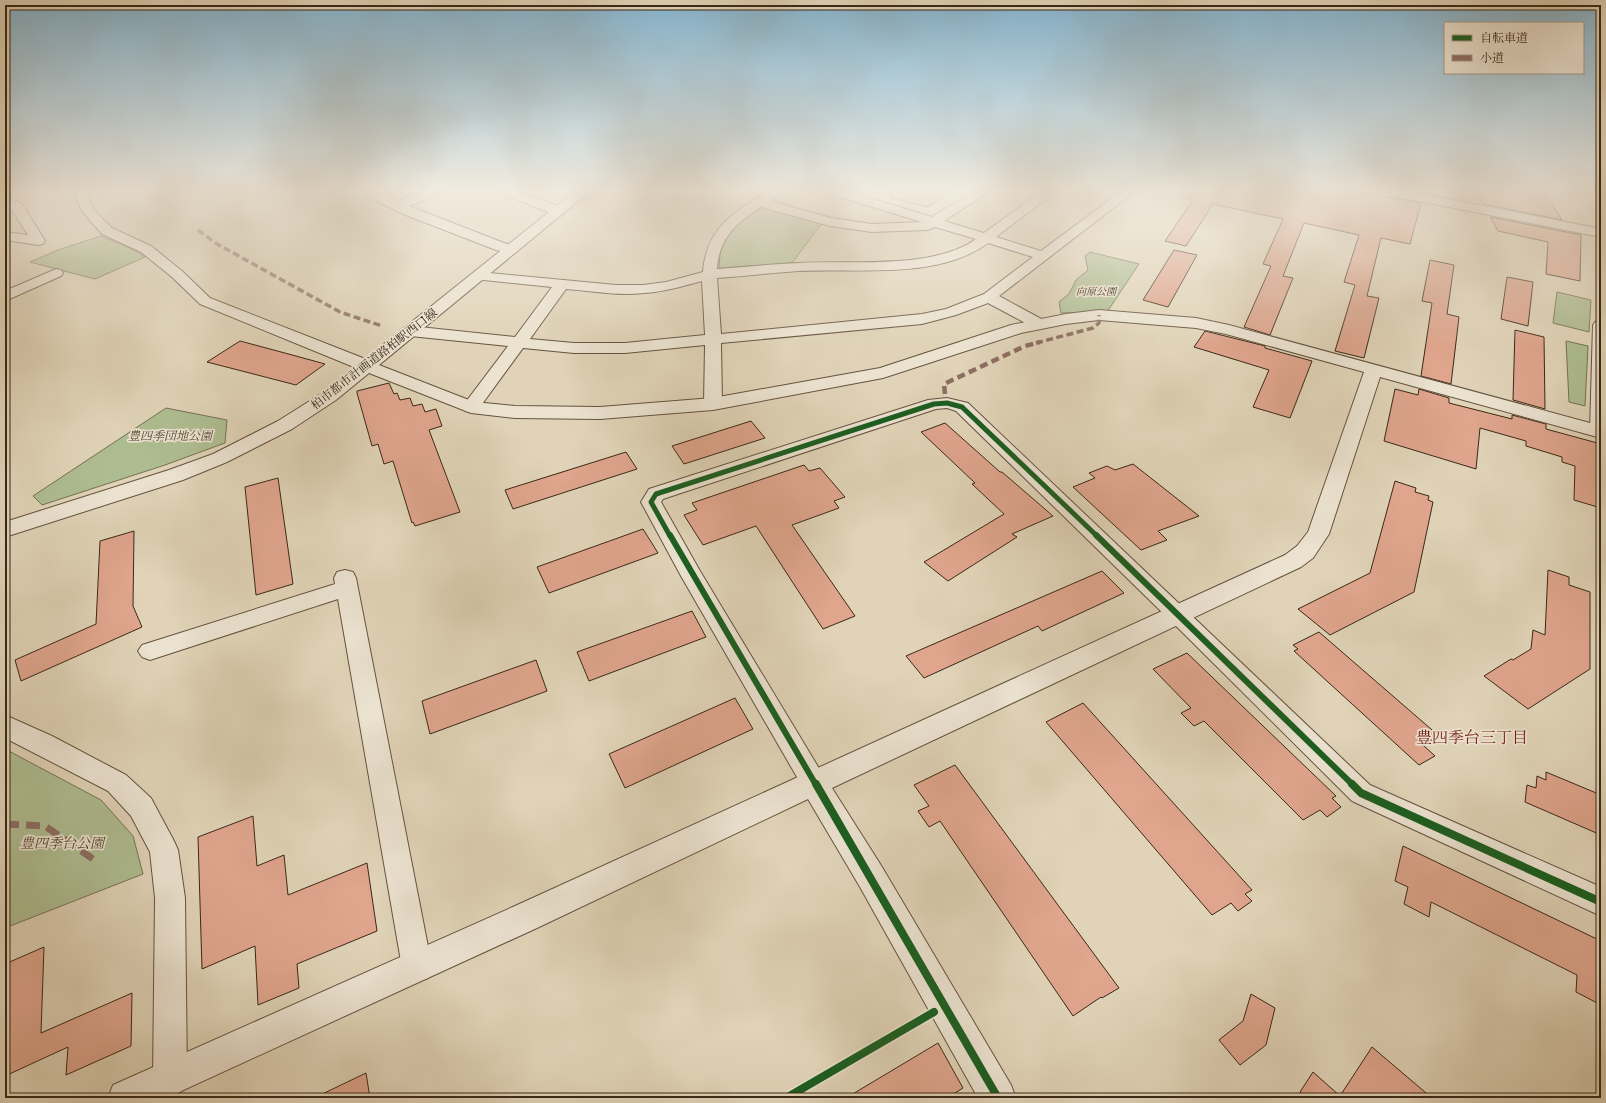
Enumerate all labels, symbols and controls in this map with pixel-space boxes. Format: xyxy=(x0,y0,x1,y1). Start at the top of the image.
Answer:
legend xyxy=(1444,22,1584,74)
text: 自転車道 xyxy=(1480,31,1528,46)
text: 小道 xyxy=(1480,51,1504,66)
park label: 向原公園 xyxy=(1076,286,1118,298)
street label: 柏市都市計画道路柏駅西口線 xyxy=(308,305,440,413)
park label: 豊四季団地公園 xyxy=(128,429,214,444)
district label: 豊四季台三丁目 xyxy=(1416,728,1528,748)
park label: 豊四季台公園 xyxy=(20,835,106,853)

